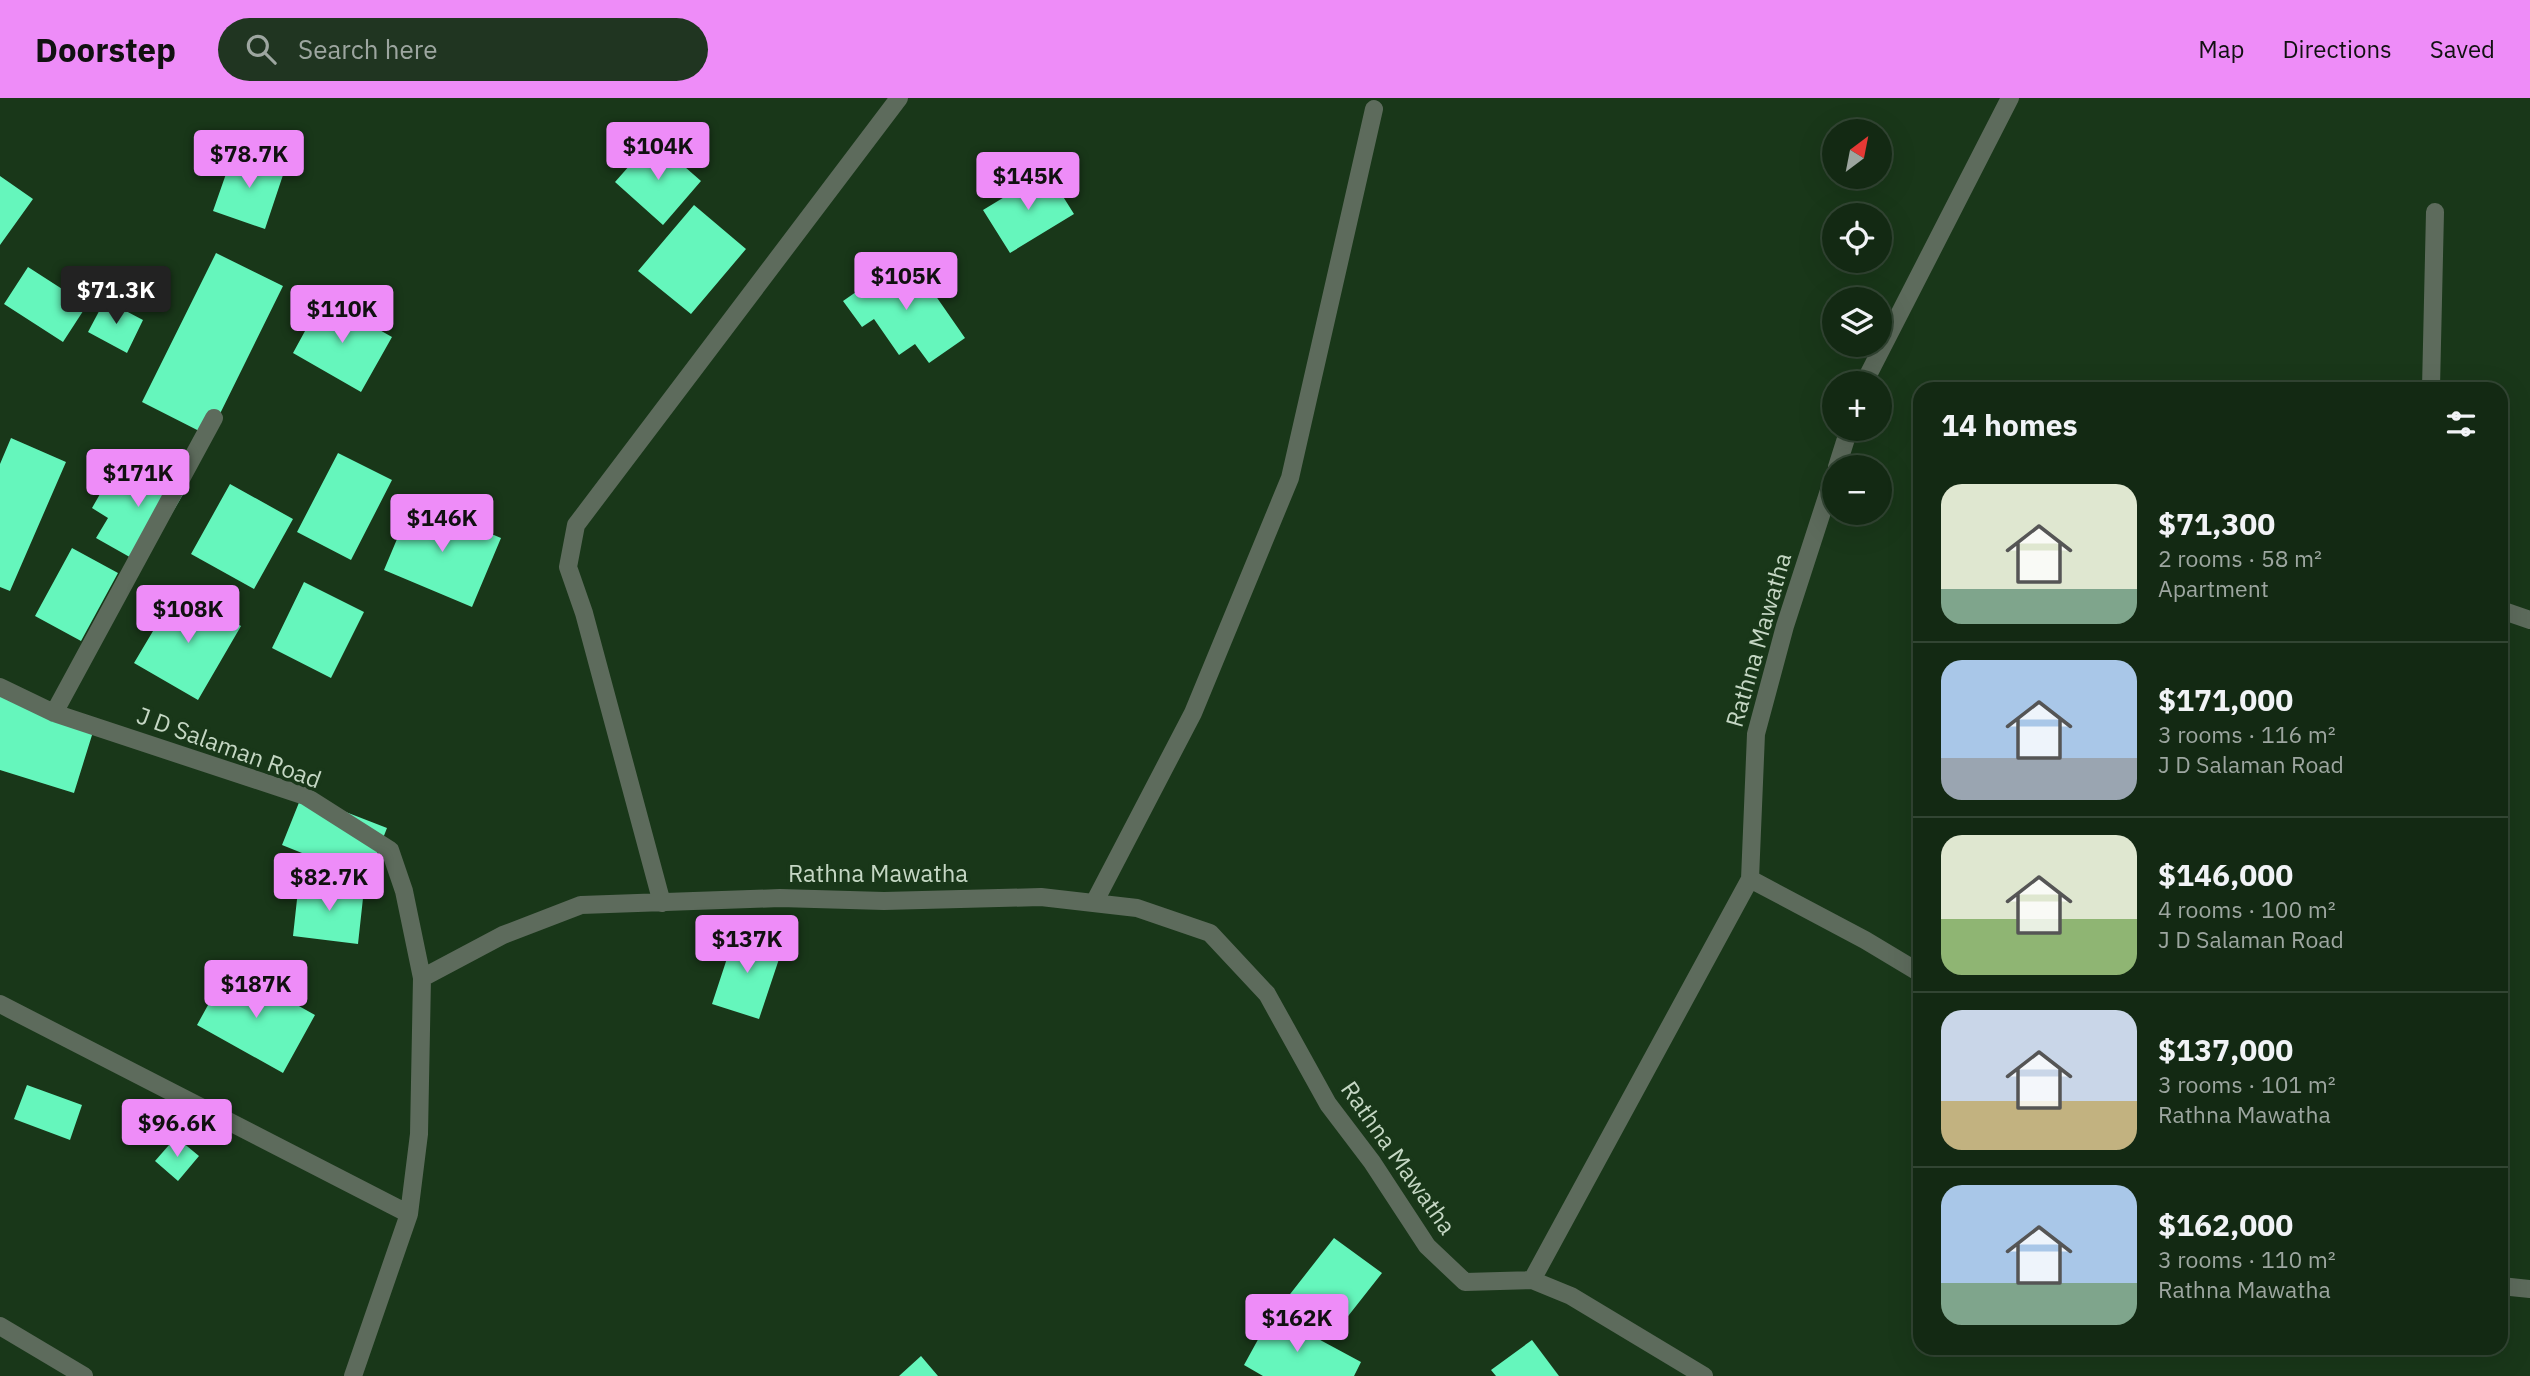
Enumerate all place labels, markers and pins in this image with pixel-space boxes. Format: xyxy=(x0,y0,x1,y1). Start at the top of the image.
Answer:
pin: $104K xyxy=(609,122,707,182)
pin: $78.7K xyxy=(192,130,306,190)
pin: $145K xyxy=(979,152,1077,212)
pin: $105K xyxy=(857,252,955,312)
pin: $71.3K xyxy=(59,266,173,326)
pin: $110K xyxy=(293,286,391,345)
pin: $171K xyxy=(89,450,187,509)
pin: $146K xyxy=(393,494,491,554)
pin: $108K xyxy=(139,586,237,645)
pin: $82.7K xyxy=(272,854,386,913)
pin: $137K xyxy=(698,916,796,975)
pin: $187K xyxy=(207,960,305,1020)
pin: $96.6K xyxy=(120,1100,234,1159)
pin: $162K xyxy=(1248,1294,1346,1354)

